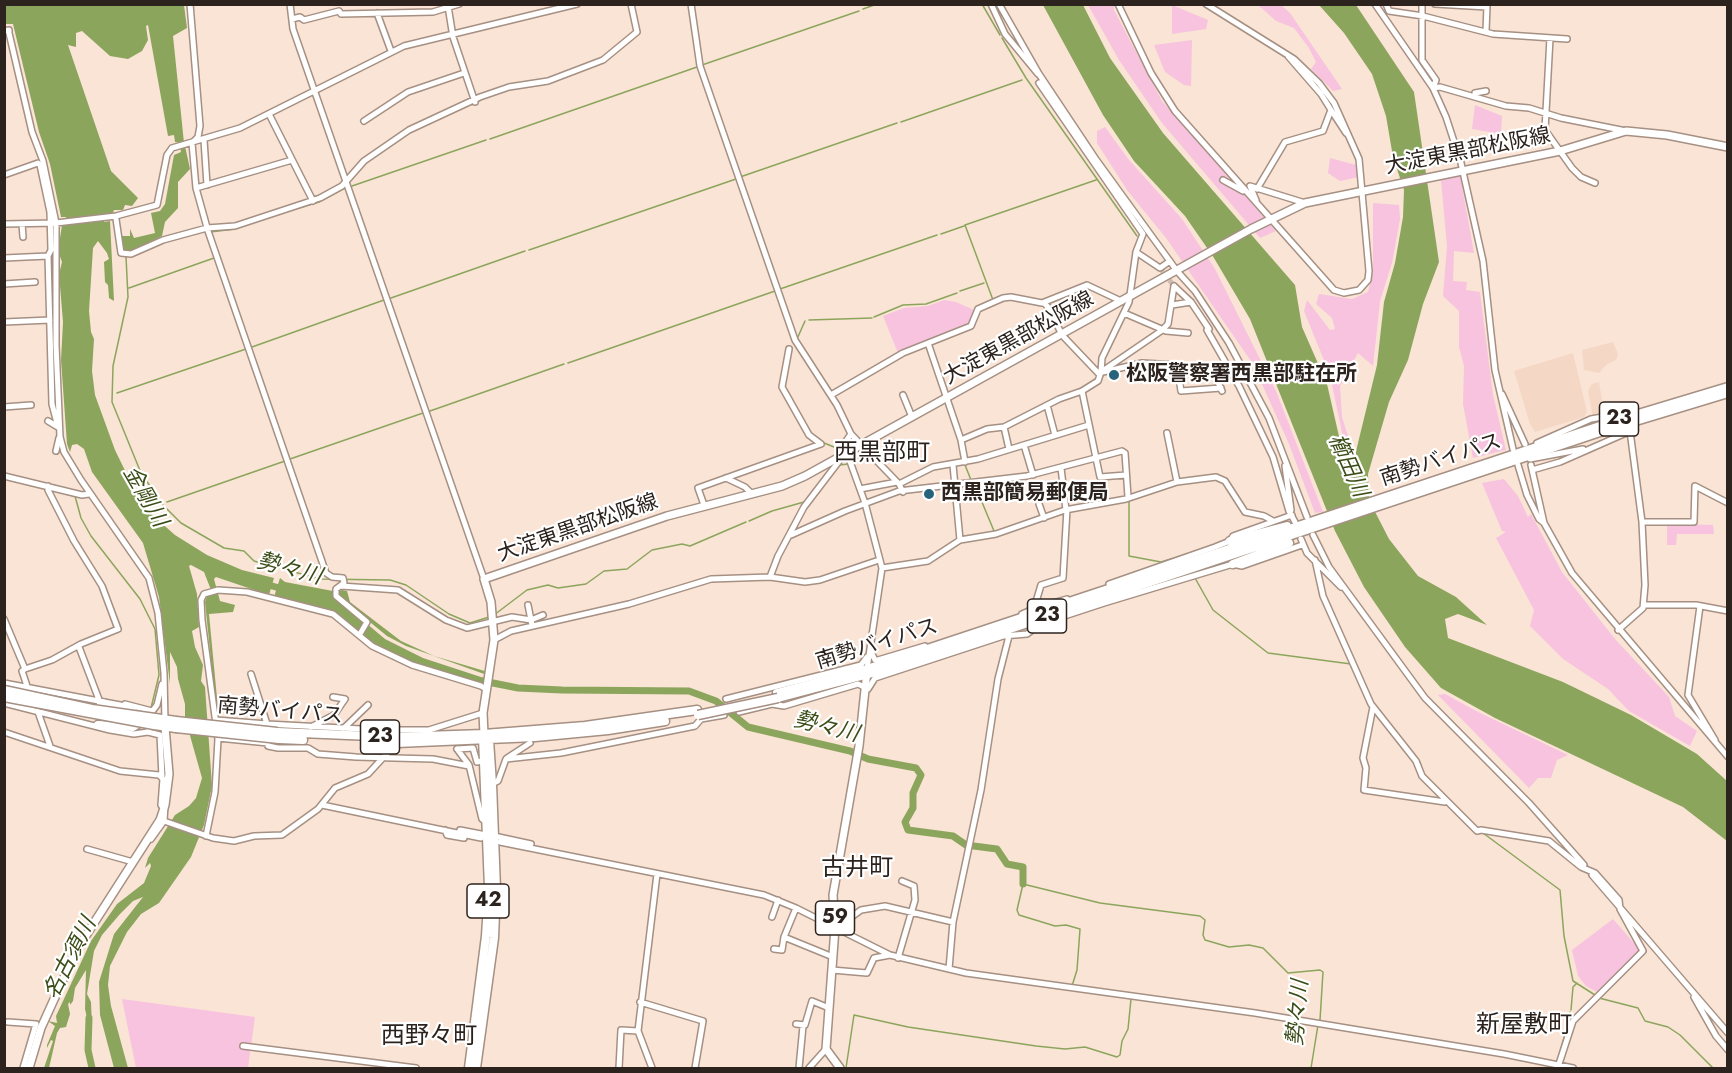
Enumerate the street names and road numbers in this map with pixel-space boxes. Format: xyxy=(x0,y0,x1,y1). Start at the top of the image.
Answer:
street label: 大淀東黒部松阪線 xyxy=(1383,124,1553,180)
street label: 大淀東黒部松阪線 xyxy=(939,287,1099,391)
road number: 23 xyxy=(1600,402,1638,436)
street label: 南勢バイパス xyxy=(1377,430,1505,492)
street label: 大淀東黒部松阪線 xyxy=(494,490,662,568)
road number: 23 xyxy=(1028,599,1066,633)
street label: 南勢バイパス xyxy=(813,615,941,675)
street label: 南勢バイパス xyxy=(216,694,344,730)
road number: 23 xyxy=(360,720,400,754)
road number: 42 xyxy=(467,884,509,918)
road number: 59 xyxy=(816,901,854,935)

